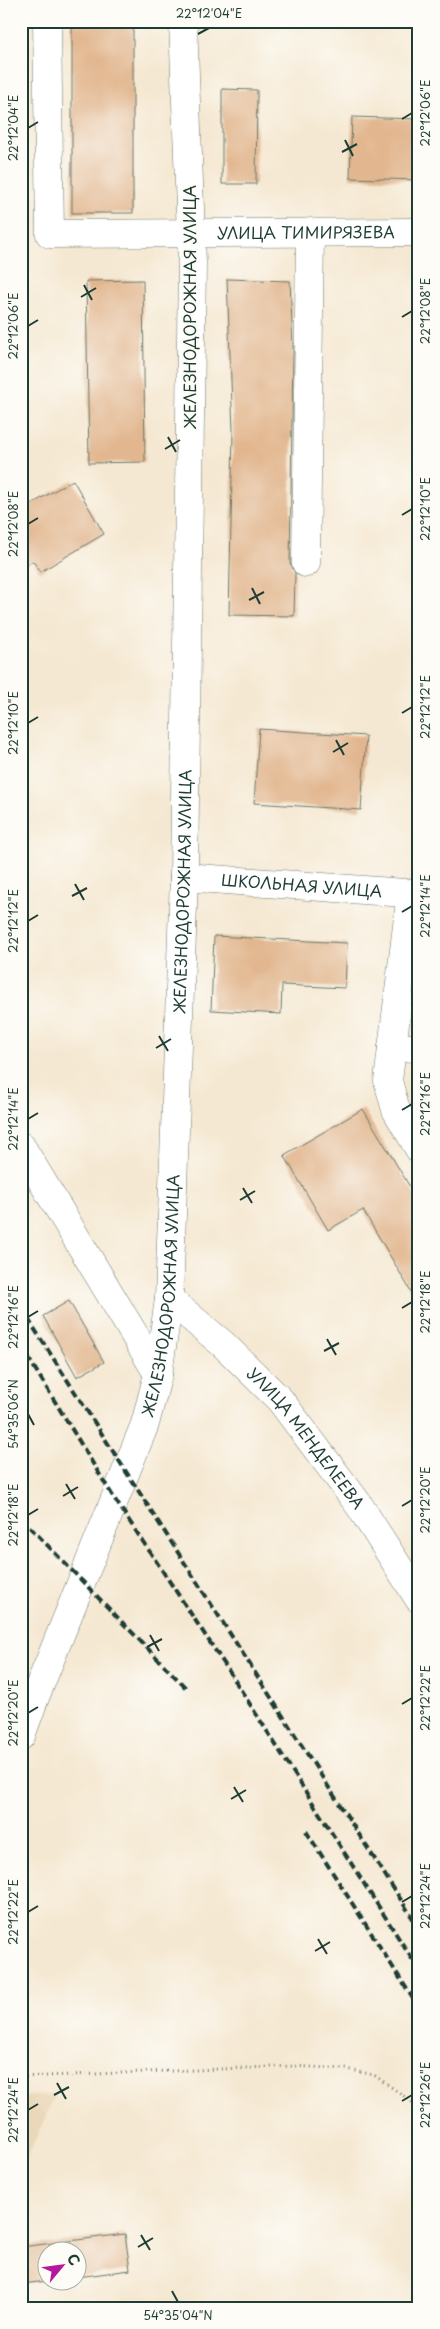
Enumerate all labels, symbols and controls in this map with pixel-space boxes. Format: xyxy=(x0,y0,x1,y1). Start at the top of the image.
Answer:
text: 22°12'04"E xyxy=(176,4,242,22)
text: 22°12'06"E xyxy=(416,79,434,147)
text: 22°12'04"E xyxy=(4,95,22,161)
street label: ЖЕЛЕЗНОДОРОЖНАЯ УЛИЦА xyxy=(177,185,201,429)
street label: УЛИЦА ТИМИРЯЗЕВА xyxy=(217,219,395,244)
text: 22°12'08"E xyxy=(416,278,434,344)
text: 22°12'06"E xyxy=(4,292,22,360)
text: 22°12'10"E xyxy=(416,477,434,541)
text: 22°12'08"E xyxy=(4,491,22,557)
text: 22°12'12"E xyxy=(416,675,434,739)
text: 22°12'10"E xyxy=(4,691,22,755)
street label: ЖЕЛЕЗНОДОРОЖНАЯ УЛИЦА xyxy=(166,769,196,1014)
street label: ШКОЛЬНАЯ УЛИЦА xyxy=(220,867,383,902)
text: 22°12'14"E xyxy=(416,874,434,938)
text: 22°12'12"E xyxy=(4,889,22,953)
text: 22°12'16"E xyxy=(416,1072,434,1136)
text: 22°12'14"E xyxy=(4,1087,22,1151)
street label: ЖЕЛЕЗНОДОРОЖНАЯ УЛИЦА xyxy=(134,1174,184,1419)
text: 22°12'18"E xyxy=(416,1270,434,1334)
text: 22°12'16"E xyxy=(4,1285,22,1349)
street label: УЛИЦА МЕНДЕЛЕЕВА xyxy=(242,1361,371,1514)
text: 54°35'06"N xyxy=(4,1379,22,1449)
text: 22°12'20"E xyxy=(416,1466,434,1534)
text: 22°12'18"E xyxy=(4,1483,22,1547)
text: 22°12'22"E xyxy=(416,1665,434,1731)
text: 22°12'20"E xyxy=(4,1679,22,1747)
text: 22°12'24"E xyxy=(416,1863,434,1929)
text: 22°12'22"E xyxy=(4,1879,22,1945)
text: 22°12'26"E xyxy=(416,2062,434,2128)
text: 22°12'24"E xyxy=(4,2077,22,2143)
north arrow xyxy=(38,2242,88,2292)
text: С xyxy=(62,2250,86,2269)
text: 54°35'04"N xyxy=(143,2306,213,2324)

